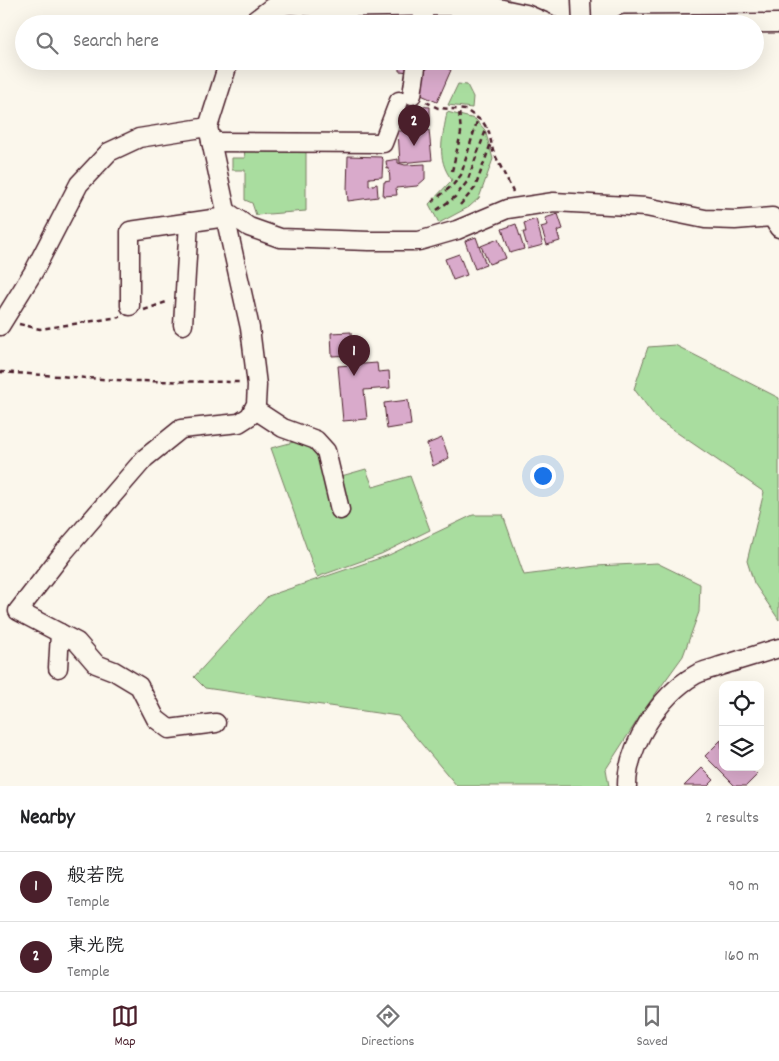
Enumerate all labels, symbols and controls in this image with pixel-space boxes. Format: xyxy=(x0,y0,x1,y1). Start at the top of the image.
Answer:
search box xyxy=(15,15,764,70)
icon: search xyxy=(33,29,61,57)
text: Search here xyxy=(73,29,159,56)
pin: 2 xyxy=(398,105,430,146)
pin: 1 xyxy=(338,335,370,376)
your location xyxy=(530,463,556,489)
map controls xyxy=(719,681,764,771)
button: locate xyxy=(719,681,764,726)
button: layers xyxy=(719,726,764,771)
text: Nearby xyxy=(20,804,75,834)
text: 2 results xyxy=(705,807,759,830)
text: 般若院 xyxy=(67,864,124,891)
text: 1 xyxy=(34,875,38,898)
text: 90 m xyxy=(728,875,759,898)
text: Temple xyxy=(67,891,110,914)
text: 東光院 xyxy=(67,934,124,961)
text: 2 xyxy=(33,945,40,968)
text: 160 m xyxy=(724,945,759,968)
text: Temple xyxy=(67,961,110,984)
tab: Map xyxy=(111,1002,139,1052)
tab: Directions xyxy=(361,1002,414,1052)
tab: Saved xyxy=(637,1002,668,1052)

